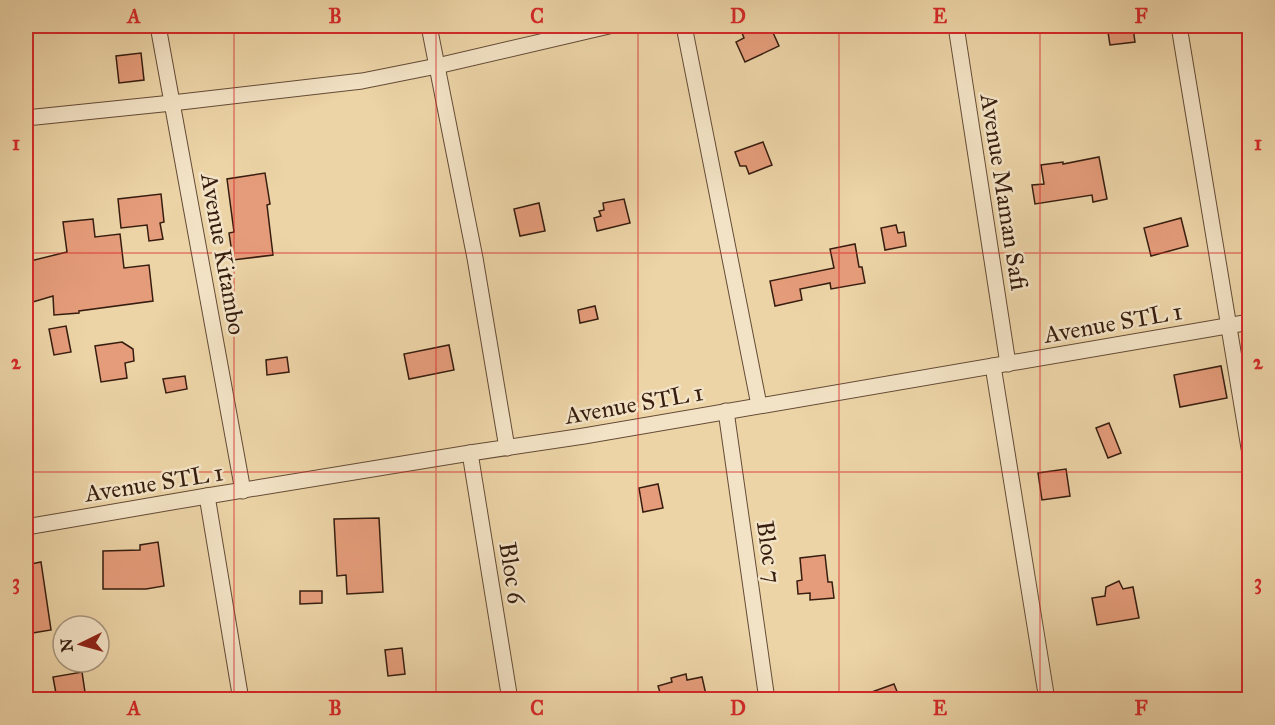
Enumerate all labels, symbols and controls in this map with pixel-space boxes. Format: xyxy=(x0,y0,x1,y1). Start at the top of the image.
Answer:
text: A xyxy=(125,4,141,28)
text: B xyxy=(328,4,342,28)
text: C xyxy=(530,4,544,28)
text: D xyxy=(730,4,746,28)
text: E xyxy=(933,4,948,28)
text: F xyxy=(1134,4,1148,28)
street label: Avenue Maman Safi xyxy=(974,91,1034,292)
text: 1 xyxy=(12,131,20,155)
text: 1 xyxy=(1254,131,1262,155)
street label: Avenue Kitambo xyxy=(194,170,252,337)
street label: Avenue STL 1 xyxy=(1041,296,1184,350)
text: 2 xyxy=(11,350,22,374)
text: 2 xyxy=(1253,350,1264,374)
street label: Avenue STL 1 xyxy=(562,377,705,431)
street label: Avenue STL 1 xyxy=(82,457,225,509)
street label: Bloc 7 xyxy=(750,519,788,585)
street label: Bloc 6 xyxy=(492,540,532,607)
text: 3 xyxy=(12,570,20,595)
text: 3 xyxy=(1254,570,1262,595)
north arrow xyxy=(51,614,111,674)
text: N xyxy=(56,637,77,653)
text: A xyxy=(125,696,141,720)
text: B xyxy=(328,696,342,720)
text: C xyxy=(530,696,544,720)
text: D xyxy=(730,696,746,720)
text: E xyxy=(933,696,948,720)
text: F xyxy=(1134,696,1148,720)

